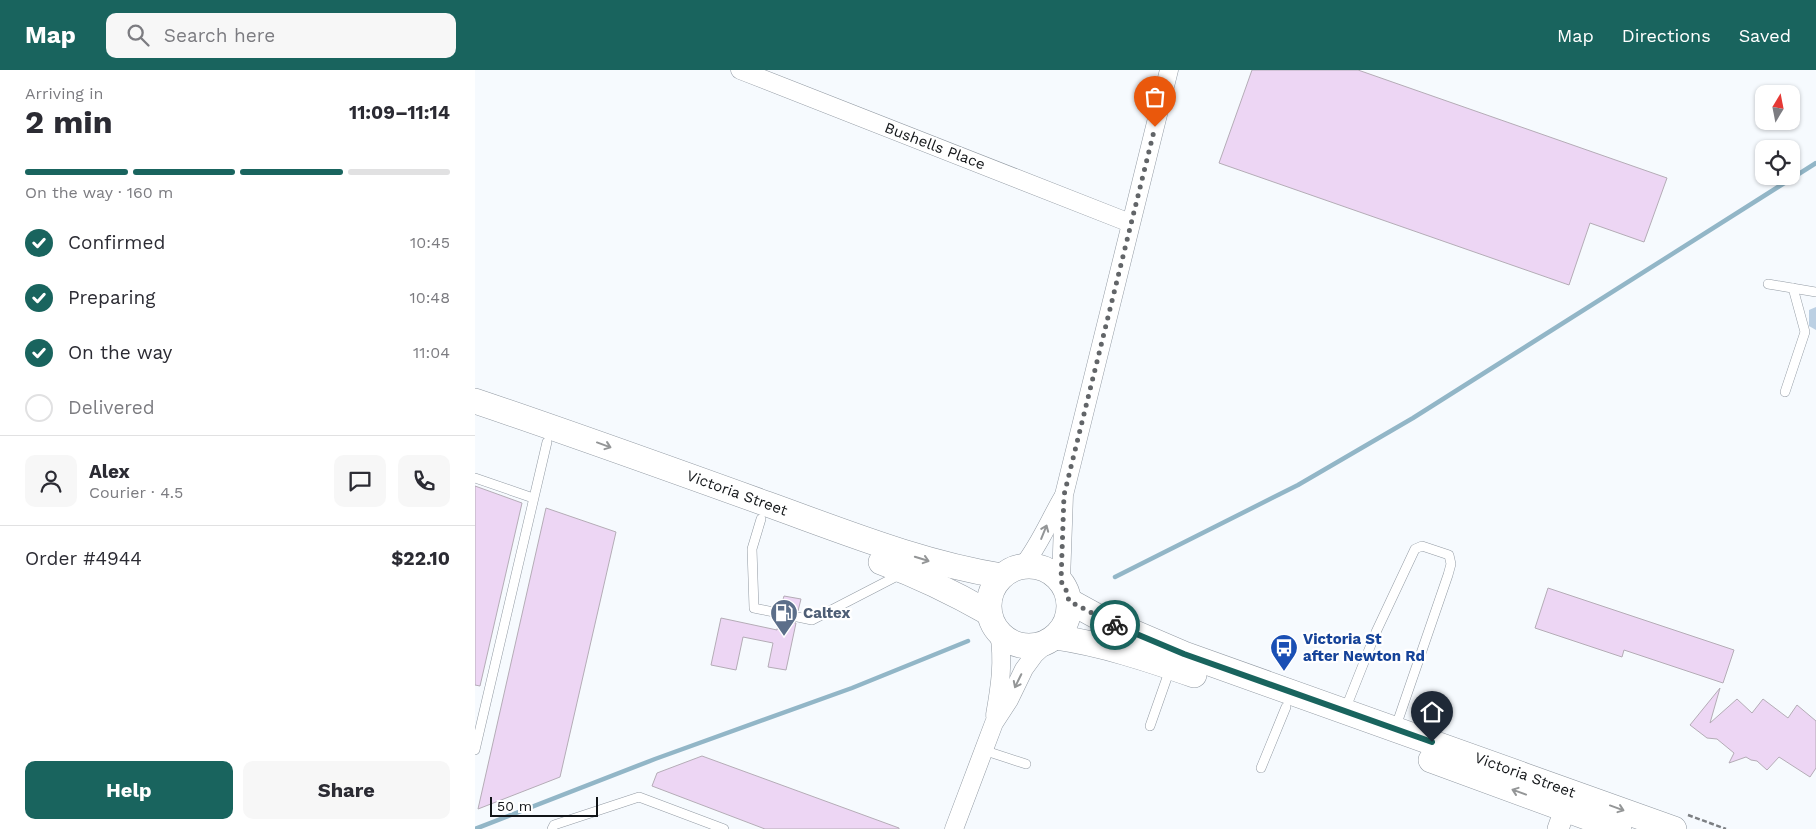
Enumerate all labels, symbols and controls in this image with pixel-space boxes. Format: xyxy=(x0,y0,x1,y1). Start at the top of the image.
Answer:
search box xyxy=(106,13,456,58)
text: Map xyxy=(25,21,76,49)
icon: search xyxy=(124,21,152,49)
text: Search here xyxy=(164,24,275,47)
text: Map xyxy=(1557,25,1594,46)
text: Directions xyxy=(1622,25,1711,46)
text: Saved xyxy=(1739,25,1791,46)
pin xyxy=(1134,76,1176,127)
icon: bag xyxy=(1141,83,1169,111)
text: Arriving in xyxy=(25,84,103,103)
north arrow xyxy=(1755,85,1800,130)
map controls xyxy=(1755,85,1800,185)
text: 11:09–11:14 xyxy=(349,101,450,124)
text: 2 min xyxy=(25,103,113,141)
street label: Bushells Place xyxy=(882,119,988,173)
button: locate xyxy=(1755,140,1800,185)
text: On the way · 160 m xyxy=(25,183,173,202)
icon: check xyxy=(25,229,53,257)
text: Confirmed xyxy=(68,231,165,254)
text: 10:45 xyxy=(410,233,450,252)
icon: check xyxy=(25,284,53,312)
text: Preparing xyxy=(68,286,155,309)
text: 10:48 xyxy=(409,288,450,307)
icon: check xyxy=(25,339,53,367)
text: On the way xyxy=(68,341,172,364)
text: 11:04 xyxy=(413,343,450,362)
text: Delivered xyxy=(68,396,155,419)
one-way arrow xyxy=(596,441,611,450)
button: person xyxy=(25,455,77,507)
button: chat xyxy=(334,455,386,507)
button: phone xyxy=(398,455,450,507)
text: Alex xyxy=(89,460,130,483)
street label: Victoria Street xyxy=(684,466,791,520)
text: Courier · 4.5 xyxy=(89,483,183,502)
one-way arrow xyxy=(1041,524,1050,539)
text: Order #4944 xyxy=(25,547,142,570)
text: $22.10 xyxy=(391,547,450,570)
one-way arrow xyxy=(913,554,929,564)
fuel station icon: Caltex xyxy=(769,598,799,637)
courier xyxy=(1090,600,1140,650)
place label: Caltex xyxy=(803,604,850,622)
icon: bike xyxy=(1101,611,1129,639)
place label: Victoria St after Newton Rd xyxy=(1303,630,1425,665)
bus stop icon: Victoria St after Newton Rd xyxy=(1269,633,1299,672)
one-way arrow xyxy=(1013,673,1022,688)
pin xyxy=(1411,691,1453,742)
icon: home xyxy=(1418,698,1446,726)
street label: Victoria Street xyxy=(1472,748,1579,802)
button: Help xyxy=(25,761,233,819)
button: Share xyxy=(243,761,450,819)
one-way arrow xyxy=(1512,787,1527,796)
scale bar xyxy=(490,794,597,817)
text: 50 m xyxy=(497,798,532,814)
one-way arrow xyxy=(1609,804,1624,813)

